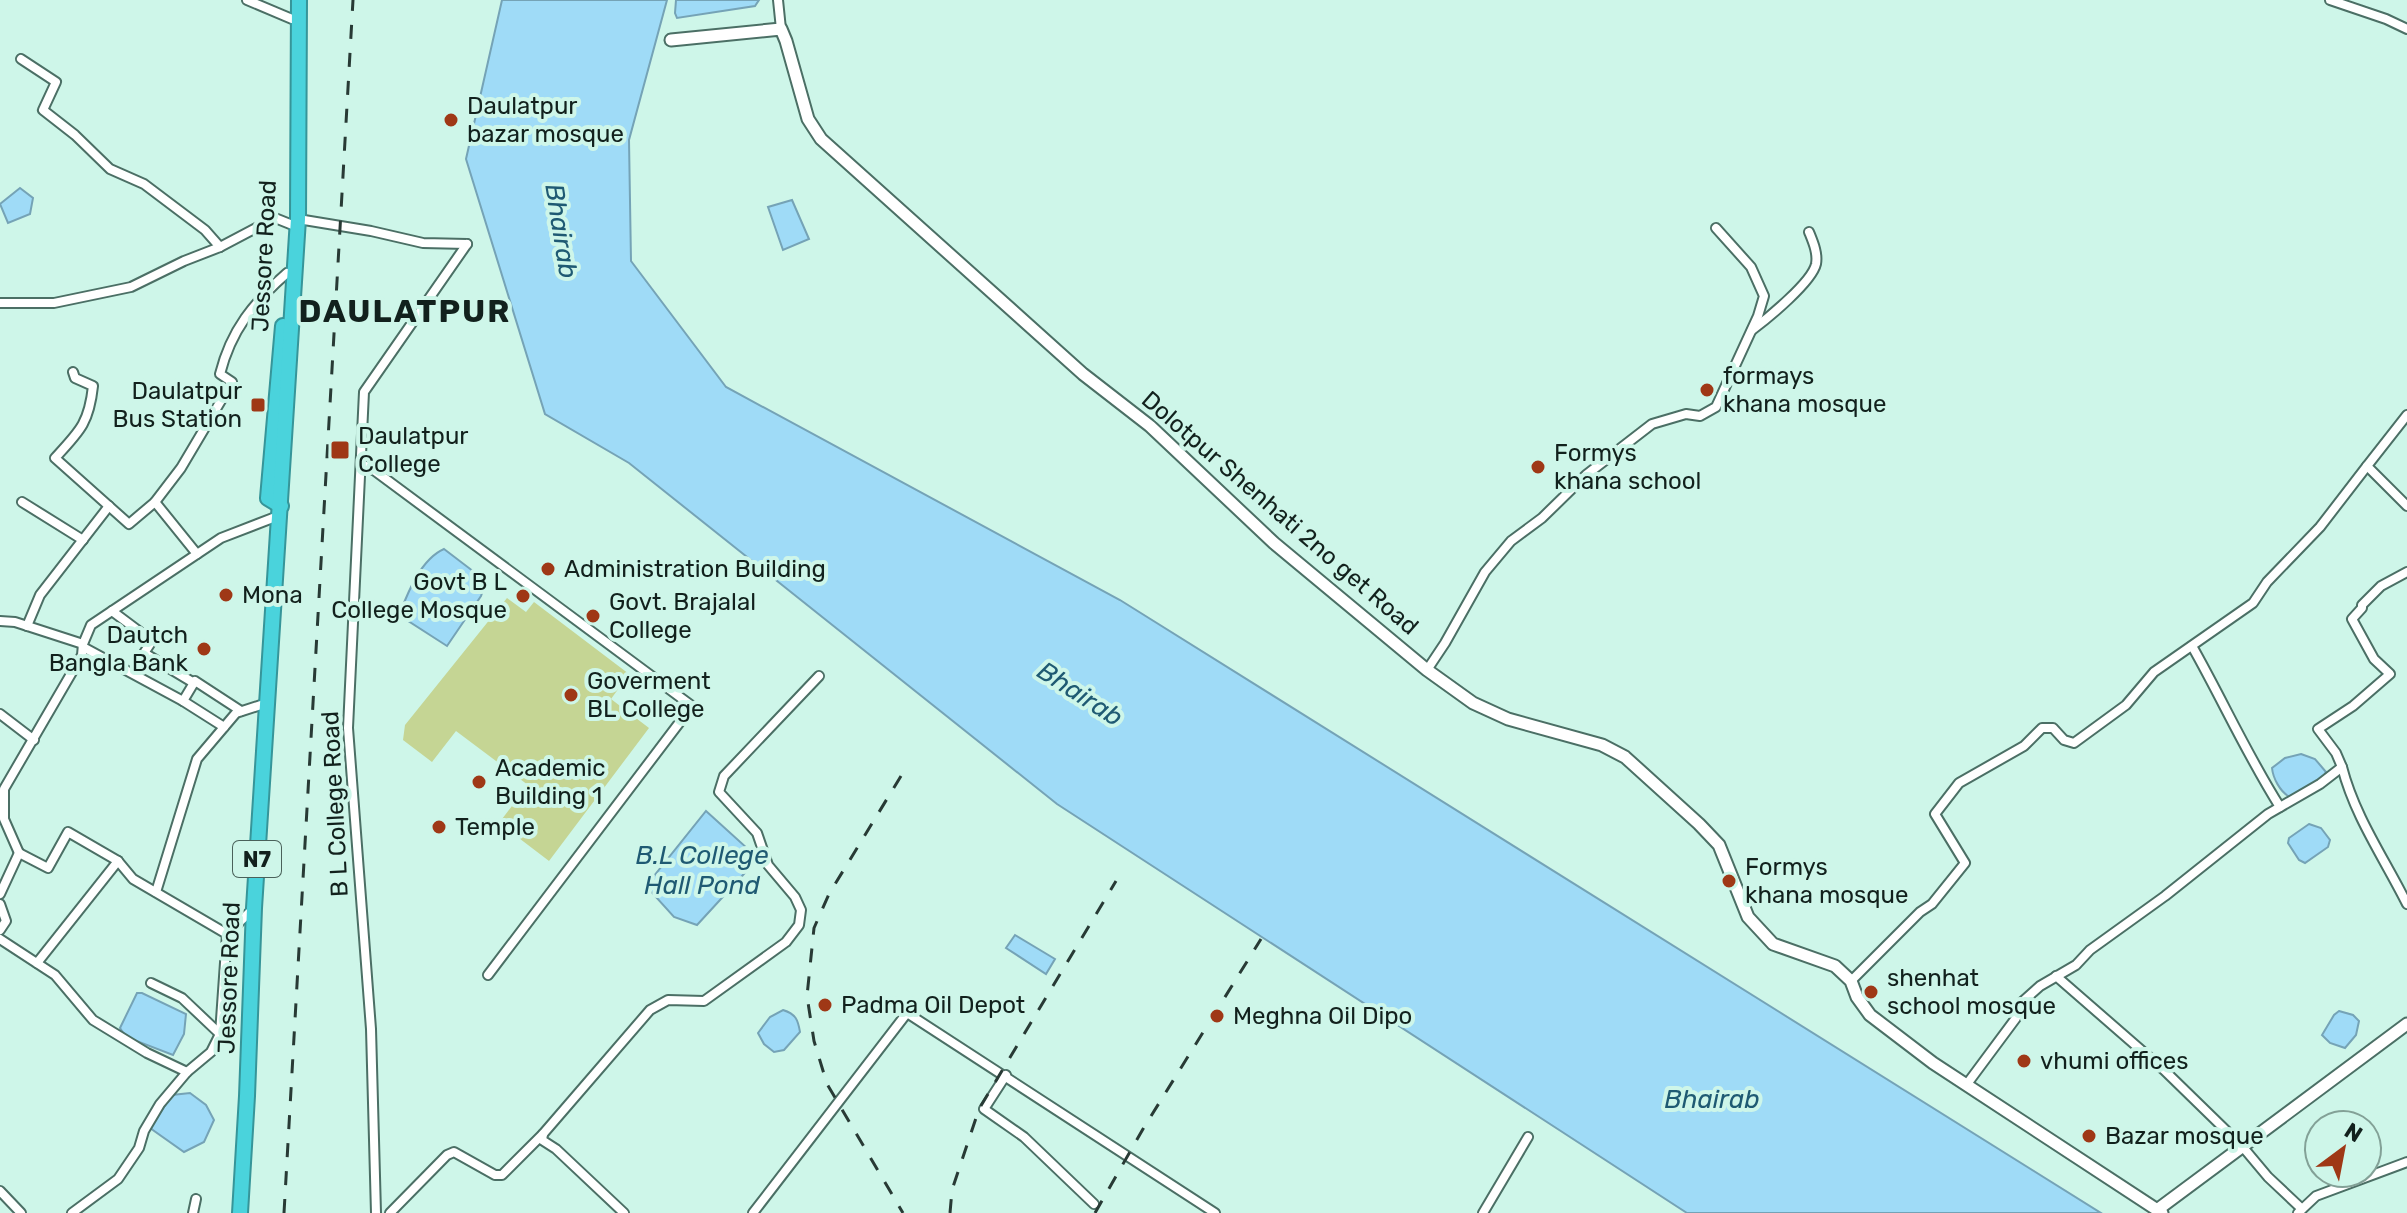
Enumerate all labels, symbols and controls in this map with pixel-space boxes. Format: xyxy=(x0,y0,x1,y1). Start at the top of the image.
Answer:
place label: Daulatpur bazar mosque xyxy=(467,92,624,148)
marker: Daulatpur bazar mosque xyxy=(442,111,460,129)
street label: Jessore Road xyxy=(246,179,282,333)
water label: Bhairab xyxy=(538,181,584,281)
district label: DAULATPUR xyxy=(299,292,511,330)
place label: formays khana mosque xyxy=(1723,362,1886,418)
place label: Daulatpur Bus Station xyxy=(112,377,242,433)
marker: formays khana mosque xyxy=(1698,381,1716,399)
street label: Dolotpur Shenhati 2no get Road xyxy=(1136,385,1424,641)
marker: Daulatpur Bus Station xyxy=(249,396,267,414)
place label: Daulatpur College xyxy=(358,422,468,478)
marker: Daulatpur College xyxy=(329,439,351,461)
place label: Formys khana school xyxy=(1554,439,1701,495)
marker: Formys khana school xyxy=(1529,458,1547,476)
place label: Administration Building xyxy=(564,555,826,583)
marker: Administration Building xyxy=(539,560,557,578)
place label: Govt B L College Mosque xyxy=(331,568,507,624)
place label: Mona xyxy=(242,581,303,609)
marker: Mona xyxy=(217,586,235,604)
marker: Govt B L College Mosque xyxy=(514,587,532,605)
place label: Govt. Brajalal College xyxy=(609,588,756,644)
marker: Govt. Brajalal College xyxy=(584,607,602,625)
place label: Dautch Bangla Bank xyxy=(49,621,189,677)
marker: Dautch Bangla Bank xyxy=(195,640,213,658)
water label: Bhairab xyxy=(1032,655,1128,733)
place label: Goverment BL College xyxy=(587,667,711,723)
marker: Goverment BL College xyxy=(562,686,580,704)
street label: B L College Road xyxy=(316,710,354,898)
place label: Academic Building 1 xyxy=(495,754,606,810)
marker: Academic Building 1 xyxy=(470,773,488,791)
place label: Temple xyxy=(455,813,535,841)
marker: Temple xyxy=(430,818,448,836)
water label: B.L College Hall Pond xyxy=(635,840,769,901)
road number: N7 xyxy=(233,841,281,877)
place label: Formys khana mosque xyxy=(1745,853,1908,909)
marker: Formys khana mosque xyxy=(1720,872,1738,890)
street label: Jessore Road xyxy=(212,902,246,1054)
place label: shenhat school mosque xyxy=(1887,964,2056,1020)
marker: shenhat school mosque xyxy=(1862,983,1880,1001)
place label: Padma Oil Depot xyxy=(841,991,1025,1019)
marker: Padma Oil Depot xyxy=(816,996,834,1014)
place label: Meghna Oil Dipo xyxy=(1233,1002,1412,1030)
marker: Meghna Oil Dipo xyxy=(1208,1007,1226,1025)
place label: vhumi offices xyxy=(2040,1047,2188,1075)
marker: vhumi offices xyxy=(2015,1052,2033,1070)
water label: Bhairab xyxy=(1664,1084,1760,1115)
north arrow xyxy=(2303,1109,2383,1189)
text: N xyxy=(2339,1117,2367,1148)
place label: Bazar mosque xyxy=(2105,1122,2264,1150)
marker: Bazar mosque xyxy=(2080,1127,2098,1145)

